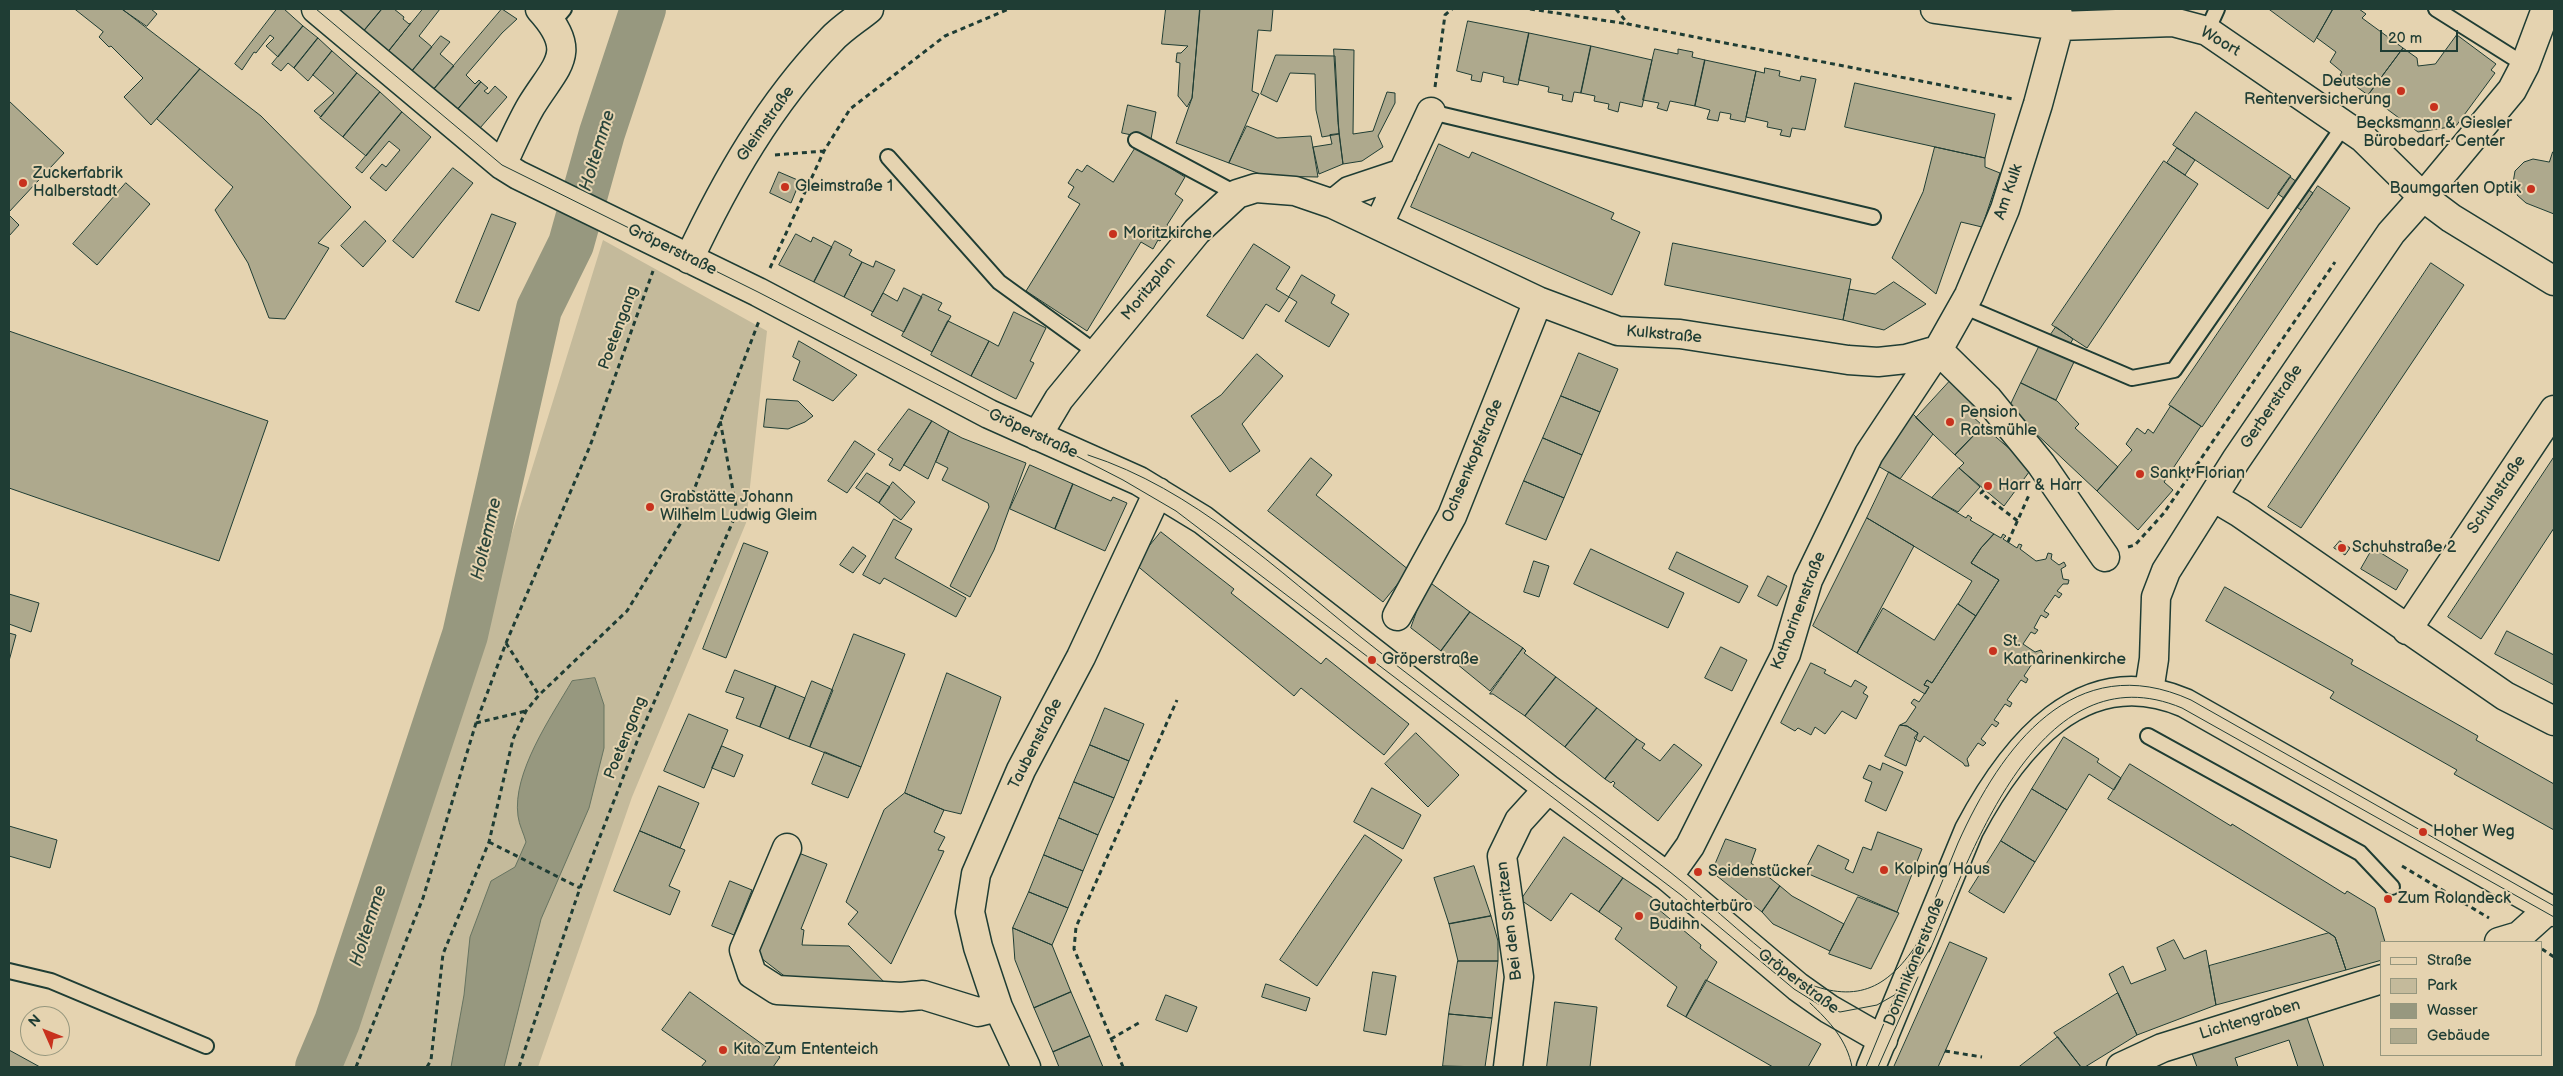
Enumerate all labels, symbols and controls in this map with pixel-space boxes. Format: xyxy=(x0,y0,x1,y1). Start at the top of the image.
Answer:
scale bar xyxy=(2383,20,2460,52)
street label: Woort xyxy=(2197,23,2243,61)
text: 20 m xyxy=(2388,29,2422,48)
place label: Deutsche Rentenversicherung xyxy=(2244,72,2391,110)
street label: Gleimstraße xyxy=(733,83,799,165)
marker: Deutsche Rentenversicherung xyxy=(2395,85,2407,97)
marker: Becksmann & Giesler Bürobedarf- Center xyxy=(2428,101,2440,113)
water label: Holtemme xyxy=(575,108,621,194)
place label: Becksmann & Giesler Bürobedarf- Center xyxy=(2356,114,2512,152)
street label: Am Kulk xyxy=(1991,162,2027,222)
place label: Zuckerfabrik Halberstadt xyxy=(33,164,122,202)
marker: Zuckerfabrik Halberstadt xyxy=(17,177,29,189)
place label: Gleimstraße 1 xyxy=(795,177,893,197)
place label: Baumgarten Optik xyxy=(2390,179,2521,199)
marker: Gleimstraße 1 xyxy=(779,181,791,193)
marker: Baumgarten Optik xyxy=(2525,183,2537,195)
street label: Gröperstraße xyxy=(624,220,720,280)
place label: Moritzkirche xyxy=(1123,224,1212,244)
marker: Moritzkirche xyxy=(1107,228,1119,240)
street label: Moritzplan xyxy=(1118,254,1180,324)
street label: Poetengang xyxy=(595,284,643,372)
street label: Kulkstraße xyxy=(1625,322,1703,348)
street label: Gerberstraße xyxy=(2237,361,2307,453)
street label: Ochsenkopfstraße xyxy=(1438,397,1508,525)
place label: Pension Ratsmühle xyxy=(1960,403,2037,441)
street label: Gröperstraße xyxy=(985,405,1081,463)
marker: Pension Ratsmühle xyxy=(1944,416,1956,428)
street label: Schuhstraße xyxy=(2464,452,2530,538)
place label: Sankt Florian xyxy=(2150,464,2245,484)
marker: Sankt Florian xyxy=(2134,468,2146,480)
place label: Harr & Harr xyxy=(1998,476,2082,496)
marker: Harr & Harr xyxy=(1982,480,1994,492)
place label: Grabstätte Johann Wilhelm Ludwig Gleim xyxy=(660,488,817,526)
water label: Holtemme xyxy=(467,496,507,582)
marker: Grabstätte Johann Wilhelm Ludwig Gleim xyxy=(644,501,656,513)
place label: Schuhstraße 2 xyxy=(2352,538,2456,558)
marker: Schuhstraße 2 xyxy=(2336,542,2348,554)
street label: Katharinenstraße xyxy=(1768,549,1830,673)
place label: St. Katharinenkirche xyxy=(2003,632,2126,670)
marker: St. Katharinenkirche xyxy=(1987,645,1999,657)
place label: Gröperstraße xyxy=(1382,650,1479,670)
marker: Gröperstraße xyxy=(1366,654,1378,666)
street label: Poetengang xyxy=(601,694,651,782)
street label: Taubenstraße xyxy=(1005,695,1067,793)
place label: Hoher Weg xyxy=(2433,822,2515,842)
marker: Hoher Weg xyxy=(2417,826,2429,838)
street label: Bei den Spritzen xyxy=(1493,860,1527,982)
place label: Kolping Haus xyxy=(1894,860,1990,880)
place label: Seidenstücker xyxy=(1708,862,1812,882)
marker: Kolping Haus xyxy=(1878,864,1890,876)
marker: Seidenstücker xyxy=(1692,866,1704,878)
water label: Holtemme xyxy=(346,883,392,969)
place label: Zum Rolandeck xyxy=(2398,889,2511,909)
marker: Zum Rolandeck xyxy=(2382,893,2394,905)
street label: Dominikanerstraße xyxy=(1880,895,1950,1029)
place label: Gutachterbüro Budihn xyxy=(1649,897,1753,935)
marker: Gutachterbüro Budihn xyxy=(1633,910,1645,922)
legend xyxy=(2380,941,2543,1056)
street label: Gröperstraße xyxy=(1754,945,1842,1019)
text: Straße xyxy=(2427,951,2472,970)
text: Park xyxy=(2427,976,2457,995)
street label: Lichtengraben xyxy=(2197,996,2303,1044)
text: Wasser xyxy=(2427,1001,2477,1020)
north arrow xyxy=(20,1006,70,1056)
text: N xyxy=(25,1011,44,1031)
text: Gebäude xyxy=(2427,1026,2490,1045)
place label: Kita Zum Ententeich xyxy=(733,1040,878,1060)
marker: Kita Zum Ententeich xyxy=(717,1044,729,1056)

